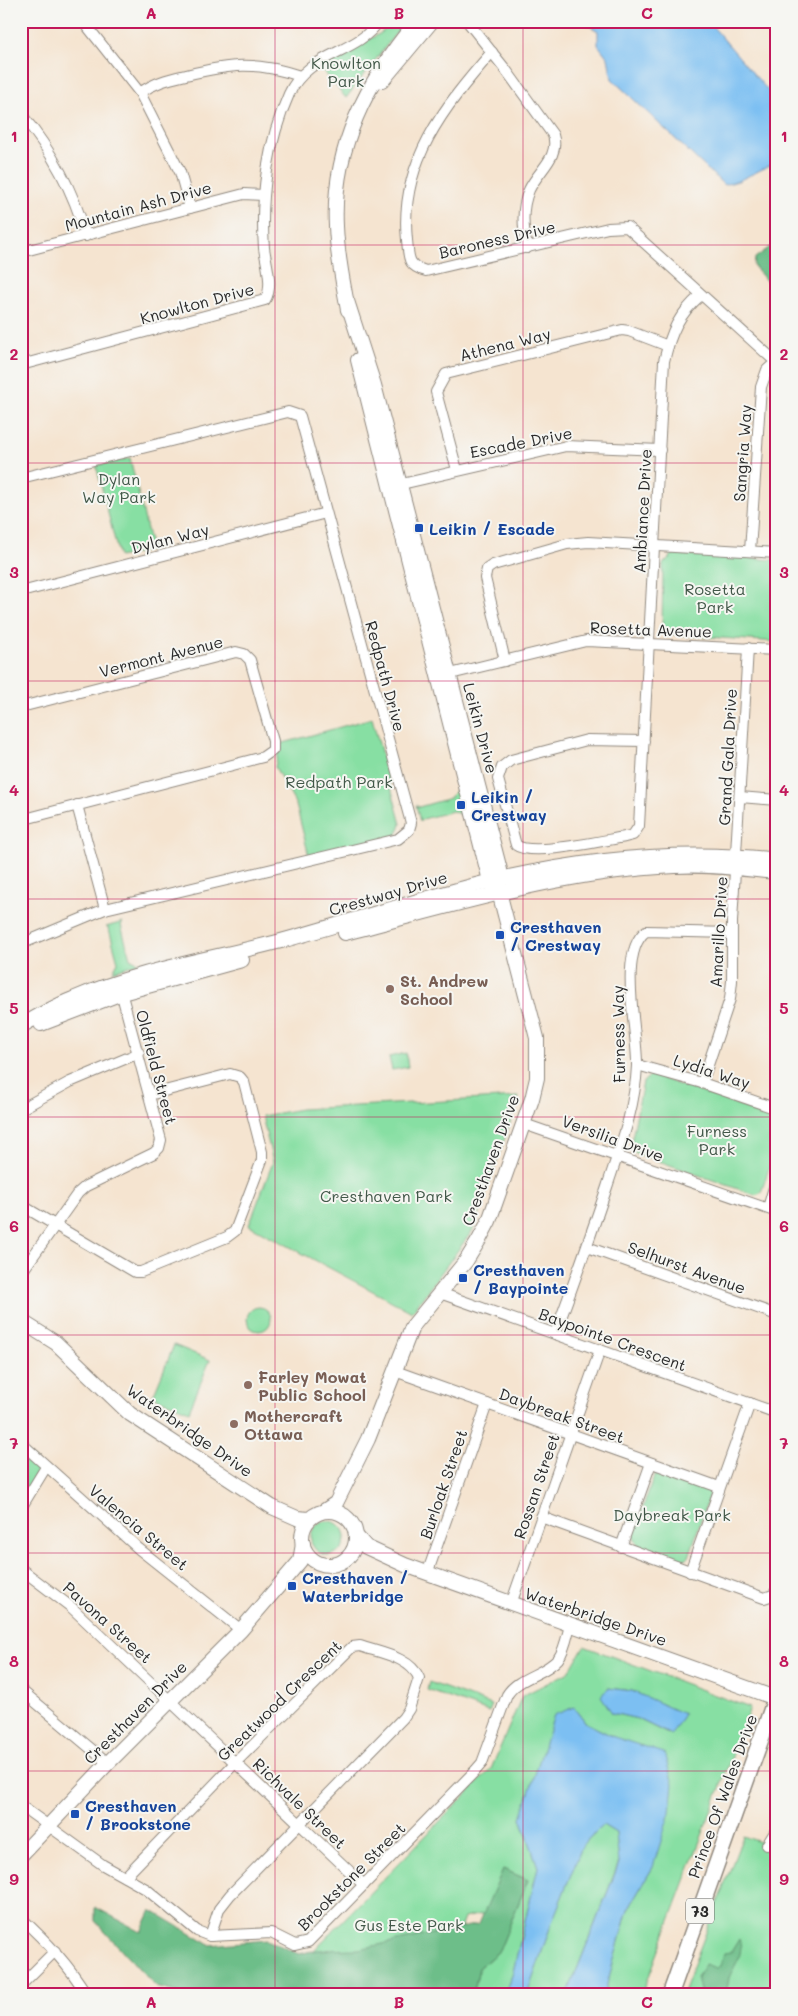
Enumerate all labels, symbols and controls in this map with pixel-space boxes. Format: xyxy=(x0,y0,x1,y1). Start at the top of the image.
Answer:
text: A xyxy=(145,2,157,23)
text: B xyxy=(394,2,404,23)
text: C xyxy=(641,2,653,23)
park label: Knowlton Park xyxy=(311,52,381,91)
text: 1 xyxy=(10,125,18,146)
text: 1 xyxy=(780,125,788,146)
street label: Mountain Ash Drive xyxy=(62,176,214,236)
street label: Baroness Drive xyxy=(437,215,557,263)
street label: Knowlton Drive xyxy=(138,278,256,328)
street label: Athena Way xyxy=(457,323,553,365)
text: 2 xyxy=(10,343,19,364)
text: 2 xyxy=(780,343,789,364)
street label: Sangria Way xyxy=(728,404,756,502)
street label: Escade Drive xyxy=(468,422,574,462)
street label: Ambiance Drive xyxy=(628,448,656,574)
park label: Dylan Way Park xyxy=(82,468,156,507)
street label: Dylan Way xyxy=(129,518,211,558)
place label: Leikin / Escade xyxy=(429,518,555,539)
marker: Leikin / Escade xyxy=(413,522,425,534)
text: 3 xyxy=(9,561,19,582)
text: 3 xyxy=(779,561,789,582)
park label: Rosetta Park xyxy=(684,578,746,617)
street label: Rosetta Avenue xyxy=(590,616,712,642)
street label: Redpath Drive xyxy=(361,618,411,734)
street label: Vermont Avenue xyxy=(97,630,225,682)
street label: Leikin Drive xyxy=(459,680,503,776)
street label: Grand Gala Drive xyxy=(713,688,741,826)
park label: Redpath Park xyxy=(285,771,393,792)
text: 4 xyxy=(9,779,19,800)
text: 4 xyxy=(779,779,789,800)
place label: Leikin / Crestway xyxy=(471,786,547,825)
marker: Leikin / Crestway xyxy=(455,799,467,811)
street label: Crestway Drive xyxy=(326,866,450,920)
street label: Amarillo Drive xyxy=(705,876,731,988)
place label: Cresthaven / Crestway xyxy=(510,916,601,955)
marker: Cresthaven / Crestway xyxy=(494,929,506,941)
place label: St. Andrew School xyxy=(400,970,488,1009)
marker: St. Andrew School xyxy=(384,983,396,995)
street label: Furness Way xyxy=(607,985,629,1083)
text: 5 xyxy=(9,997,19,1018)
text: 5 xyxy=(779,997,789,1018)
street label: Oldfield Street xyxy=(132,1007,182,1127)
street label: Lydia Way xyxy=(671,1049,753,1093)
street label: Cresthaven Drive xyxy=(457,1092,523,1228)
street label: Versilia Drive xyxy=(559,1110,667,1166)
park label: Furness Park xyxy=(687,1120,747,1159)
park label: Cresthaven Park xyxy=(320,1185,452,1206)
text: 6 xyxy=(9,1215,19,1236)
text: 6 xyxy=(779,1215,789,1236)
street label: Selhurst Avenue xyxy=(625,1236,749,1298)
place label: Cresthaven / Baypointe xyxy=(473,1259,568,1298)
marker: Cresthaven / Baypointe xyxy=(457,1272,469,1284)
street label: Baypointe Crescent xyxy=(536,1302,690,1376)
place label: Farley Mowat Public School xyxy=(258,1366,367,1405)
street label: Waterbridge Drive xyxy=(123,1379,257,1481)
marker: Farley Mowat Public School xyxy=(242,1379,254,1391)
street label: Daybreak Street xyxy=(496,1383,628,1447)
place label: Mothercraft Ottawa xyxy=(244,1405,343,1444)
marker: Mothercraft Ottawa xyxy=(228,1418,240,1430)
street label: Burloak Street xyxy=(414,1426,472,1542)
street label: Rossan Street xyxy=(508,1430,564,1542)
text: 7 xyxy=(10,1432,19,1453)
text: 7 xyxy=(780,1432,789,1453)
street label: Valencia Street xyxy=(85,1479,193,1575)
park label: Daybreak Park xyxy=(613,1504,731,1525)
place label: Cresthaven / Waterbridge xyxy=(302,1567,409,1606)
street label: Pavona Street xyxy=(59,1577,157,1667)
marker: Cresthaven / Waterbridge xyxy=(286,1580,298,1592)
street label: Waterbridge Drive xyxy=(522,1582,670,1650)
street label: Greatwood Crescent xyxy=(212,1635,346,1765)
text: 8 xyxy=(9,1650,19,1671)
text: 8 xyxy=(779,1650,789,1671)
street label: Cresthaven Drive xyxy=(79,1656,191,1768)
street label: Prince Of Wales Drive xyxy=(683,1711,761,1881)
street label: Richvale Street xyxy=(249,1753,351,1853)
place label: Cresthaven / Brookstone xyxy=(85,1795,191,1834)
marker: Cresthaven / Brookstone xyxy=(69,1808,81,1820)
street label: Brookstone Street xyxy=(292,1817,410,1935)
text: 9 xyxy=(9,1868,19,1889)
text: 9 xyxy=(779,1868,789,1889)
road number: 73 xyxy=(686,1898,714,1924)
park label: Gus Este Park xyxy=(355,1914,463,1935)
text: A xyxy=(145,1991,157,2012)
text: B xyxy=(394,1991,404,2012)
text: C xyxy=(641,1991,653,2012)

